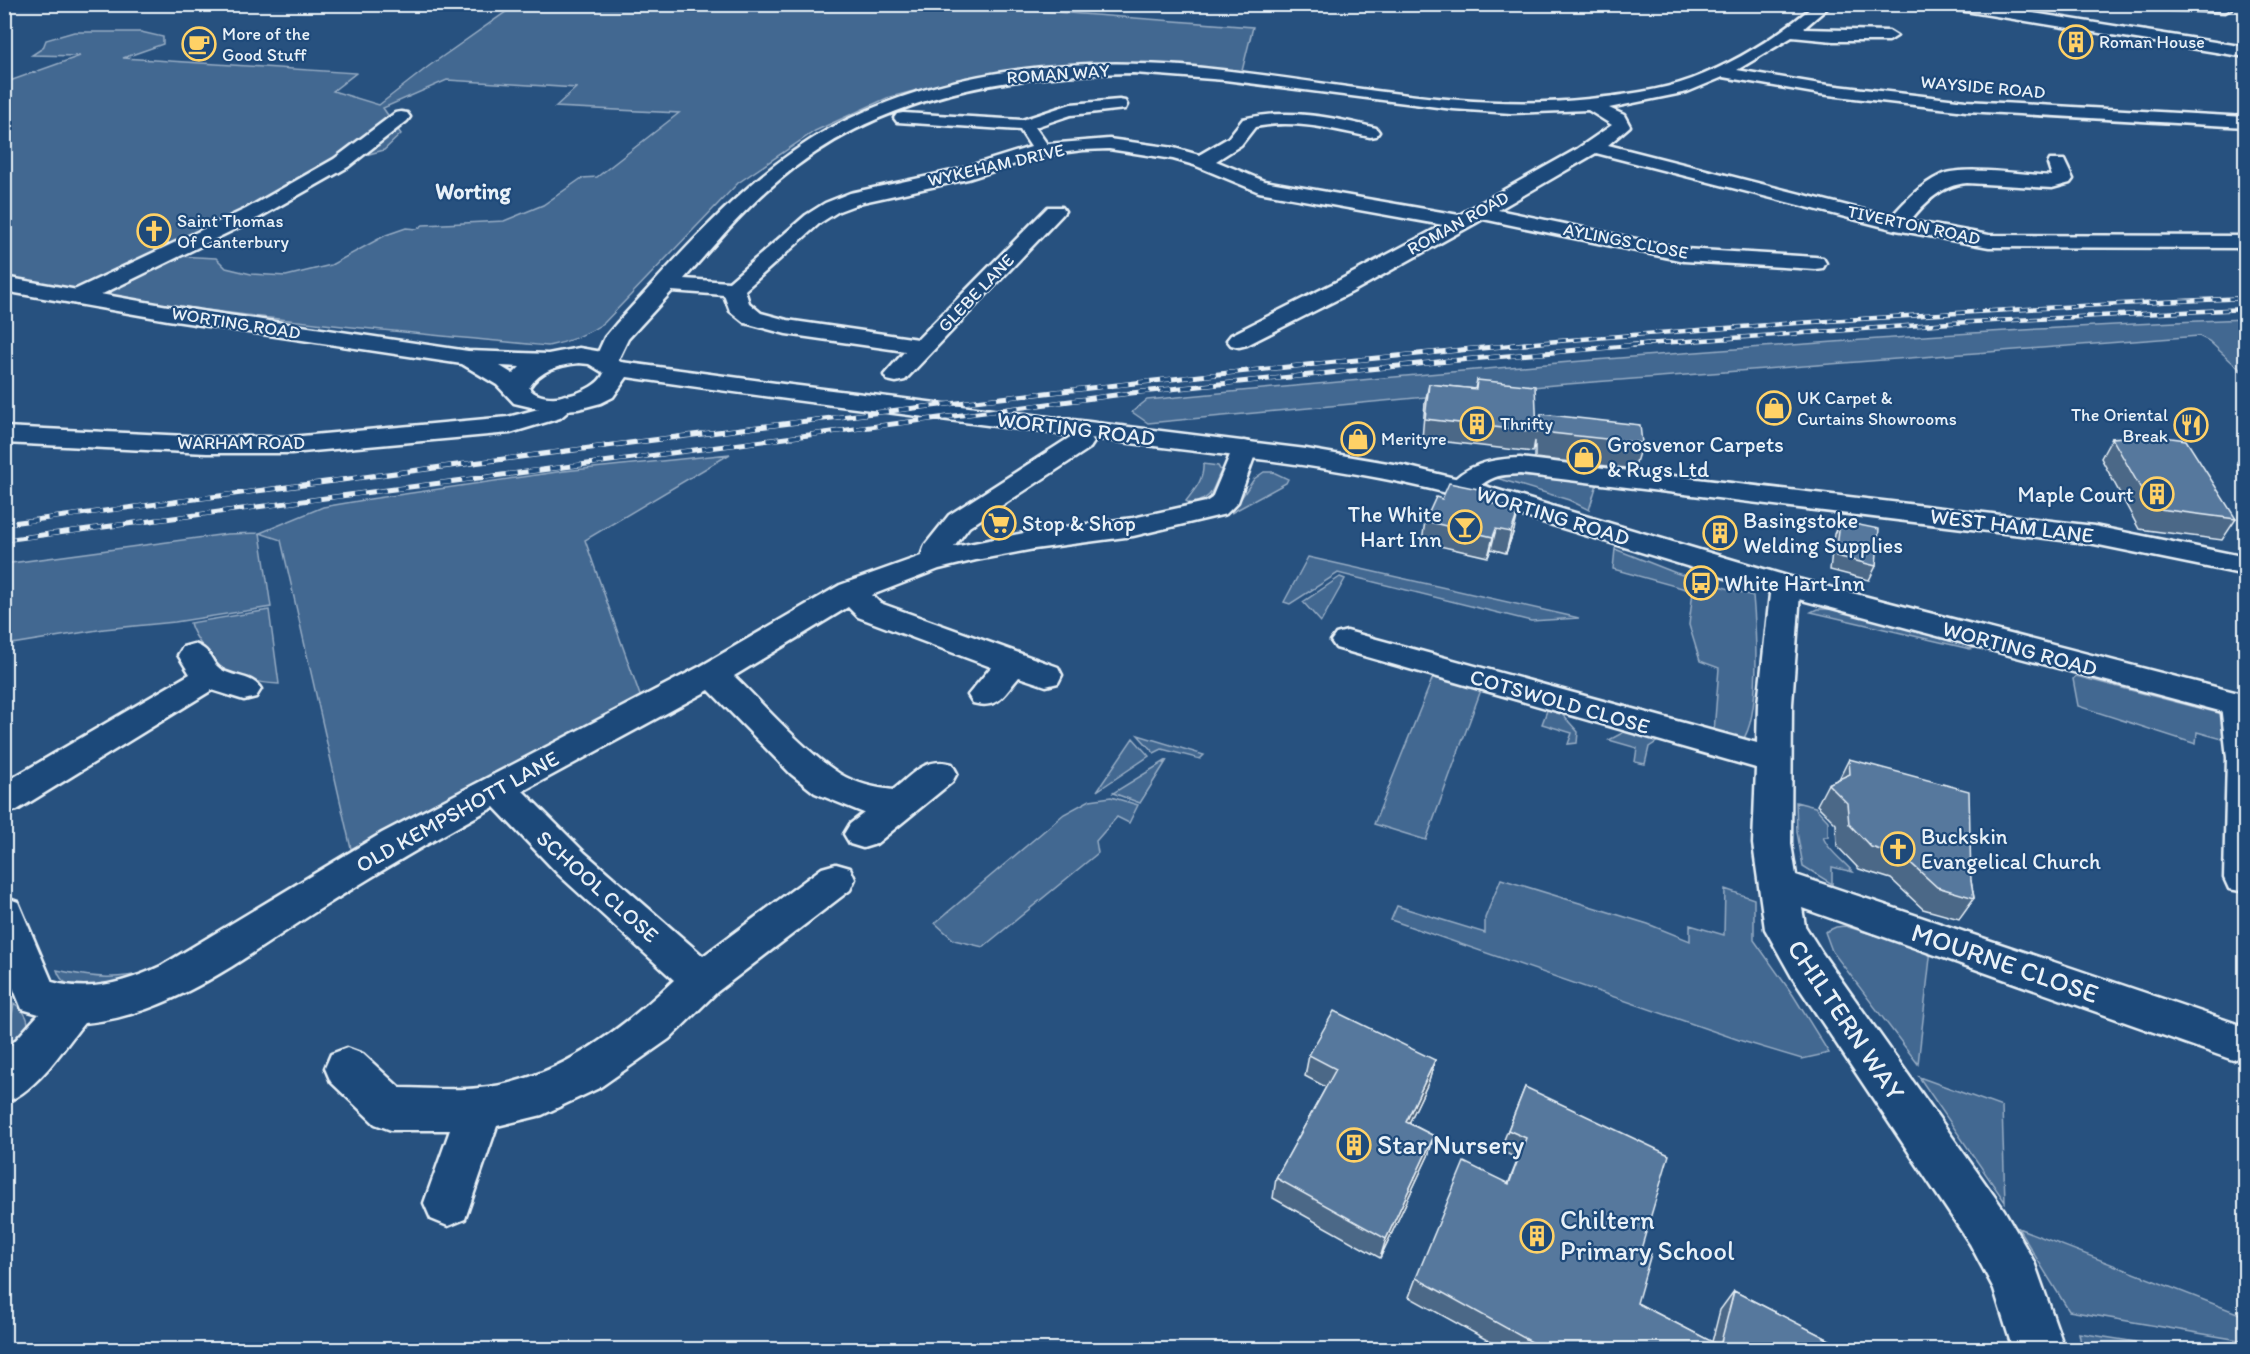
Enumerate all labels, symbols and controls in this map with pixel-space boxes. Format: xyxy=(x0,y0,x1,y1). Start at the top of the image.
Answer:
place label: More of the Good Stuff xyxy=(222,23,310,66)
building icon: Roman House xyxy=(2058,24,2094,60)
cafe icon: More of the Good Stuff xyxy=(181,26,217,62)
place label: Roman House xyxy=(2099,31,2205,53)
street label: ROMAN WAY xyxy=(1006,59,1111,89)
street label: WAYSIDE ROAD xyxy=(1920,71,2046,103)
street label: WYKEHAM DRIVE xyxy=(925,139,1067,191)
district label: Worting xyxy=(435,178,512,205)
street label: ROMAN ROAD xyxy=(1403,186,1513,260)
street label: TIVERTON ROAD xyxy=(1845,200,1983,250)
place label: Saint Thomas Of Canterbury xyxy=(177,210,289,253)
church icon: Saint Thomas Of Canterbury xyxy=(136,213,172,249)
street label: AYLINGS CLOSE xyxy=(1562,218,1690,264)
street label: GLEBE LANE xyxy=(933,249,1019,337)
street label: WORTING ROAD xyxy=(170,302,302,344)
place label: UK Carpet & Curtains Showrooms xyxy=(1797,387,1957,430)
shop icon: UK Carpet & Curtains Showrooms xyxy=(1756,390,1792,426)
place label: The Oriental Break xyxy=(2071,404,2168,447)
street label: WORTING ROAD xyxy=(995,405,1157,452)
building icon: Thrifty xyxy=(1459,406,1495,442)
restaurant icon: The Oriental Break xyxy=(2173,407,2209,443)
place label: Thrifty xyxy=(1500,413,1553,435)
shop icon: Merityre xyxy=(1340,421,1376,457)
place label: Merityre xyxy=(1381,428,1447,450)
place label: Grosvenor Carpets & Rugs Ltd xyxy=(1607,431,1784,483)
street label: WARHAM ROAD xyxy=(177,432,305,454)
shop icon: Grosvenor Carpets & Rugs Ltd xyxy=(1566,439,1602,475)
building icon: Maple Court xyxy=(2139,476,2175,512)
street label: WORTING ROAD xyxy=(1473,479,1633,552)
place label: Maple Court xyxy=(2017,481,2134,508)
place label: The White Hart Inn xyxy=(1348,501,1443,553)
street label: WEST HAM LANE xyxy=(1929,502,2095,549)
supermarket icon: Stop & Shop xyxy=(981,505,1017,541)
place label: Basingstoke Welding Supplies xyxy=(1743,507,1903,559)
bar icon: The White Hart Inn xyxy=(1447,509,1483,545)
place label: Stop & Shop xyxy=(1022,510,1136,537)
building icon: Basingstoke Welding Supplies xyxy=(1702,515,1738,551)
bus stop icon: White Hart Inn xyxy=(1683,565,1719,601)
place label: White Hart Inn xyxy=(1724,570,1865,597)
street label: WORTING ROAD xyxy=(1939,615,2100,682)
street label: COTSWOLD CLOSE xyxy=(1467,663,1653,740)
street label: OLD KEMPSHOTT LANE xyxy=(351,744,563,878)
place label: Buckskin Evangelical Church xyxy=(1921,823,2101,875)
street label: SCHOOL CLOSE xyxy=(531,824,664,948)
church icon: Buckskin Evangelical Church xyxy=(1880,831,1916,867)
street label: MOURNE CLOSE xyxy=(1907,915,2103,1010)
street label: CHILTERN WAY xyxy=(1781,933,1913,1107)
building icon: Star Nursery xyxy=(1336,1127,1372,1163)
place label: Star Nursery xyxy=(1377,1128,1525,1161)
place label: Chiltern Primary School xyxy=(1560,1203,1735,1267)
building icon: Chiltern Primary School xyxy=(1519,1218,1555,1254)

